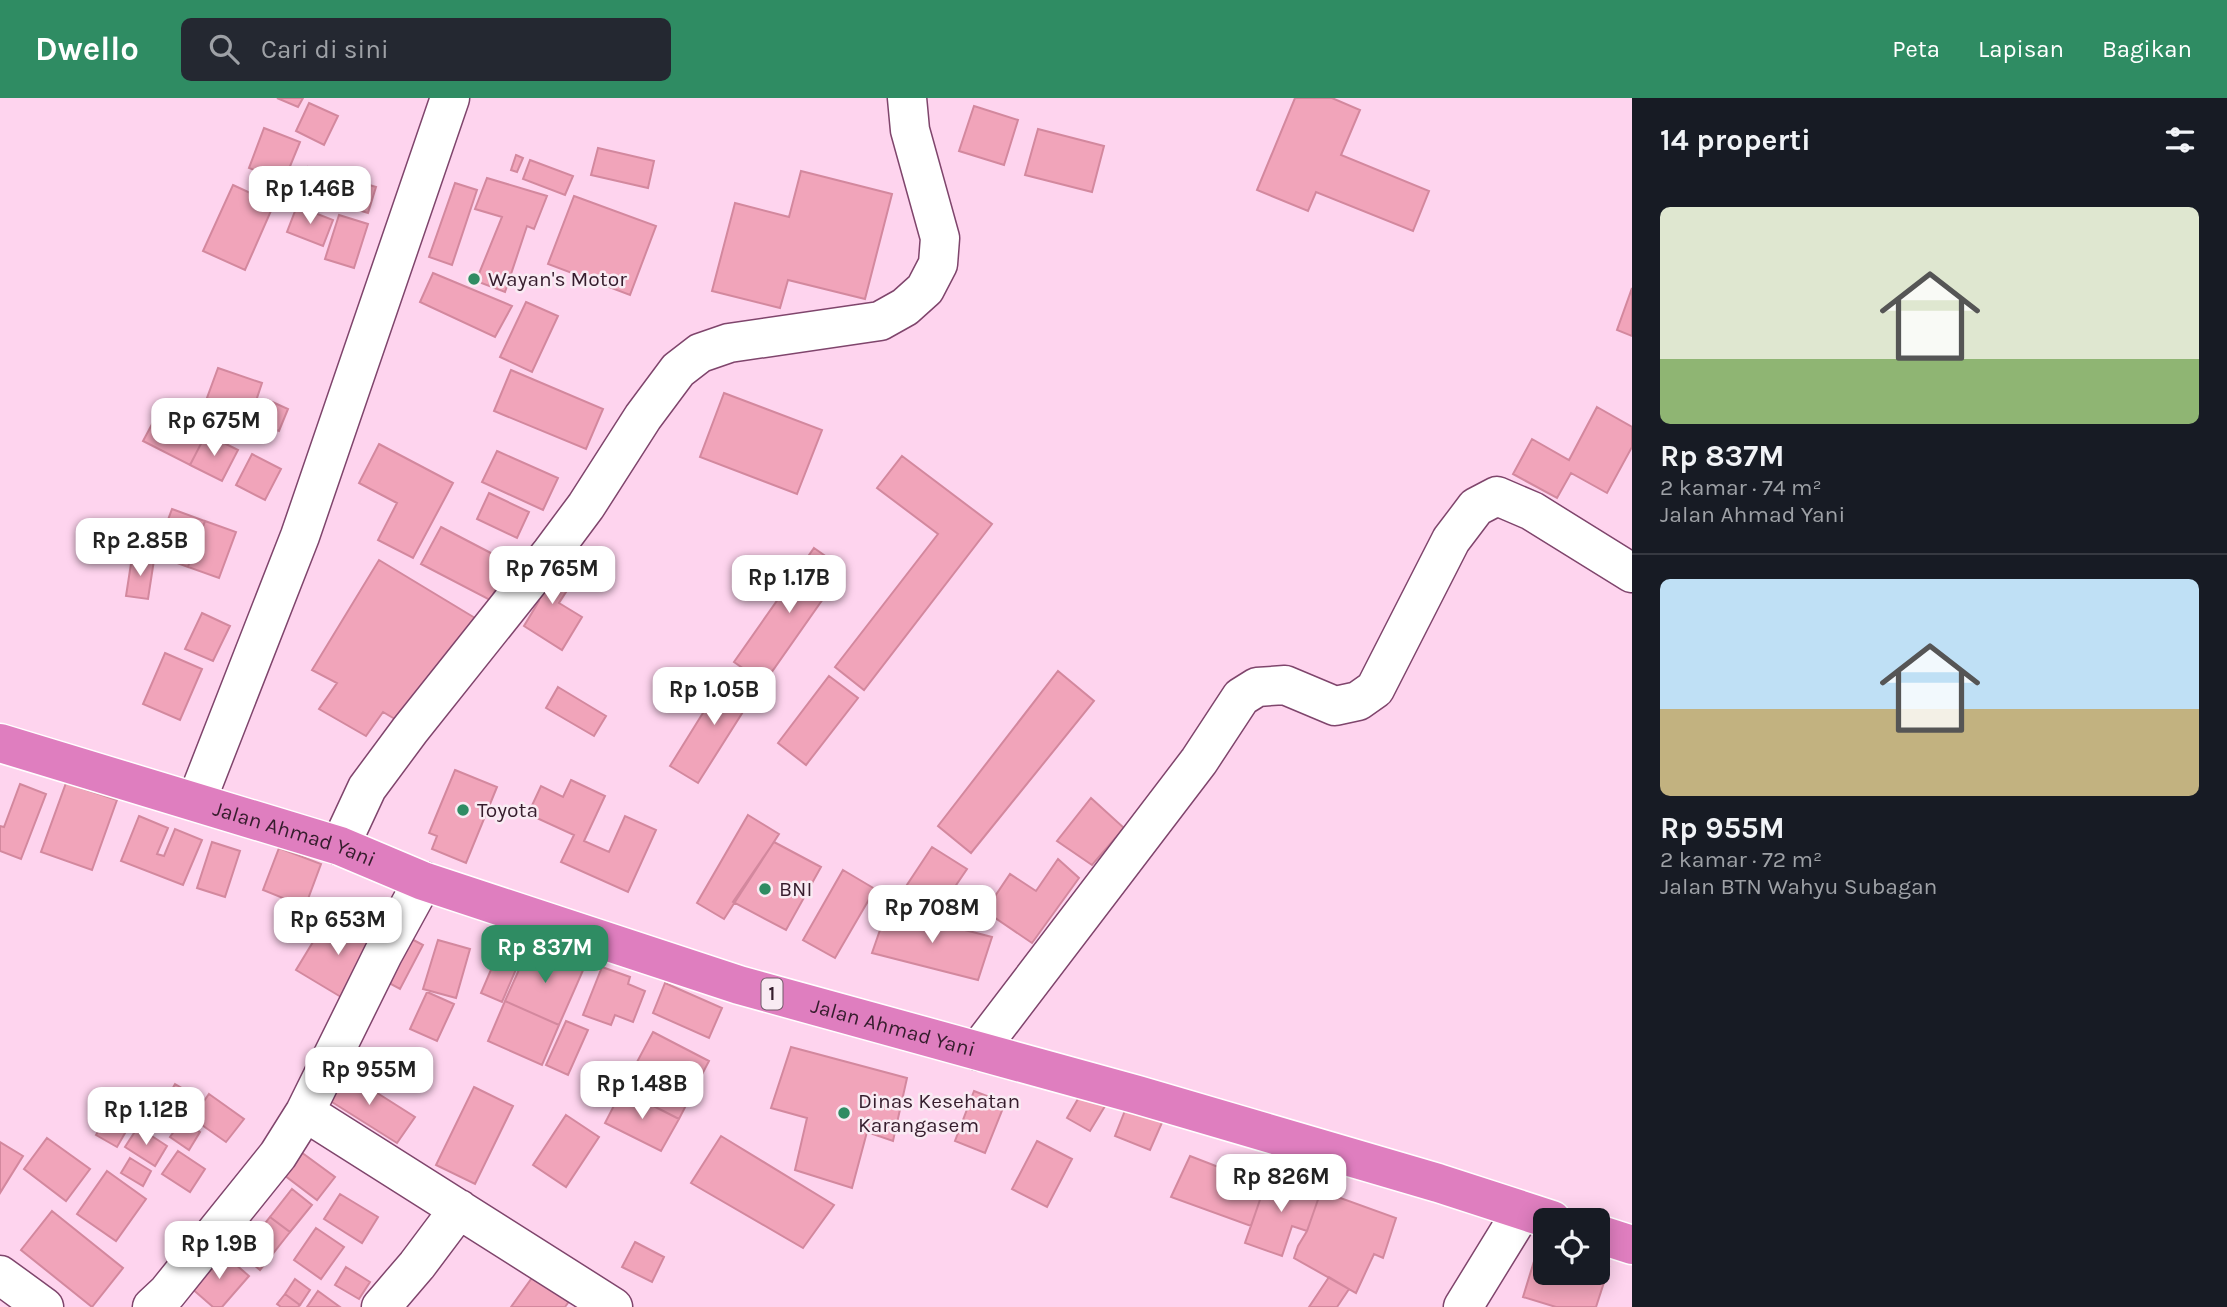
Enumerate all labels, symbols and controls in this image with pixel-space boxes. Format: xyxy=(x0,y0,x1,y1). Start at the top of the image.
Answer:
search box xyxy=(181,18,671,81)
text: Dwello xyxy=(35,30,139,68)
icon: search xyxy=(205,30,243,68)
text: Cari di sini xyxy=(261,34,389,65)
text: Peta xyxy=(1892,35,1940,63)
text: Lapisan xyxy=(1978,35,2064,63)
text: Bagikan xyxy=(2102,35,2192,63)
icon: filters xyxy=(2161,121,2199,159)
text: 14 properti xyxy=(1660,122,1811,158)
pin: Rp 1.46B xyxy=(238,166,382,226)
text: Rp 1.46B xyxy=(265,175,355,202)
icon: home xyxy=(1867,253,1993,379)
place label: Wayan's Motor xyxy=(488,267,627,291)
marker: Wayan's Motor xyxy=(466,271,482,287)
pin: Rp 675M xyxy=(149,398,279,458)
text: Rp 675M xyxy=(167,407,261,434)
text: Rp 837M xyxy=(1660,438,1784,474)
text: 2 kamar · 74 m² xyxy=(1660,474,1822,501)
text: Jalan Ahmad Yani xyxy=(1660,501,1845,528)
pin: Rp 2.85B xyxy=(68,518,212,578)
text: Rp 2.85B xyxy=(92,527,188,554)
pin: Rp 765M xyxy=(487,546,617,606)
text: Rp 765M xyxy=(505,555,599,582)
pin: Rp 1.17B xyxy=(717,556,861,615)
text: Rp 1.17B xyxy=(748,564,830,591)
icon: home xyxy=(1867,625,1993,751)
pin: Rp 1.05B xyxy=(642,668,786,727)
text: Rp 1.05B xyxy=(669,676,759,703)
street label: Jalan Ahmad Yani xyxy=(210,796,379,872)
place label: Toyota xyxy=(477,798,538,822)
marker: Toyota xyxy=(455,802,471,818)
text: Rp 955M xyxy=(1660,810,1785,846)
text: 2 kamar · 72 m² xyxy=(1660,846,1822,873)
text: Jalan BTN Wahyu Subagan xyxy=(1660,873,1938,900)
place label: BNI xyxy=(779,877,812,901)
marker: BNI xyxy=(757,881,773,897)
pin: Rp 708M xyxy=(867,886,997,945)
text: Rp 708M xyxy=(884,894,980,921)
pin: Rp 653M xyxy=(273,898,403,957)
text: Rp 653M xyxy=(290,906,386,933)
pin: Rp 837M xyxy=(480,926,610,985)
text: Rp 837M xyxy=(497,934,593,961)
road number: 1 xyxy=(762,978,782,1010)
street label: Jalan Ahmad Yani xyxy=(808,993,978,1062)
pin: Rp 955M xyxy=(304,1048,434,1107)
text: Rp 955M xyxy=(321,1056,417,1083)
pin: Rp 1.48B xyxy=(570,1062,714,1121)
text: Rp 1.48B xyxy=(596,1070,688,1097)
pin: Rp 1.12B xyxy=(74,1088,218,1147)
place label: Dinas Kesehatan Karangasem xyxy=(858,1089,1020,1137)
text: Rp 1.12B xyxy=(104,1096,188,1123)
marker: Dinas Kesehatan Karangasem xyxy=(836,1105,852,1121)
pin: Rp 826M xyxy=(1216,1154,1346,1214)
text: Rp 826M xyxy=(1232,1163,1330,1190)
map controls xyxy=(1533,1208,1610,1285)
button: locate xyxy=(1533,1208,1610,1285)
pin: Rp 1.9B xyxy=(154,1222,284,1281)
text: Rp 1.9B xyxy=(181,1230,257,1257)

